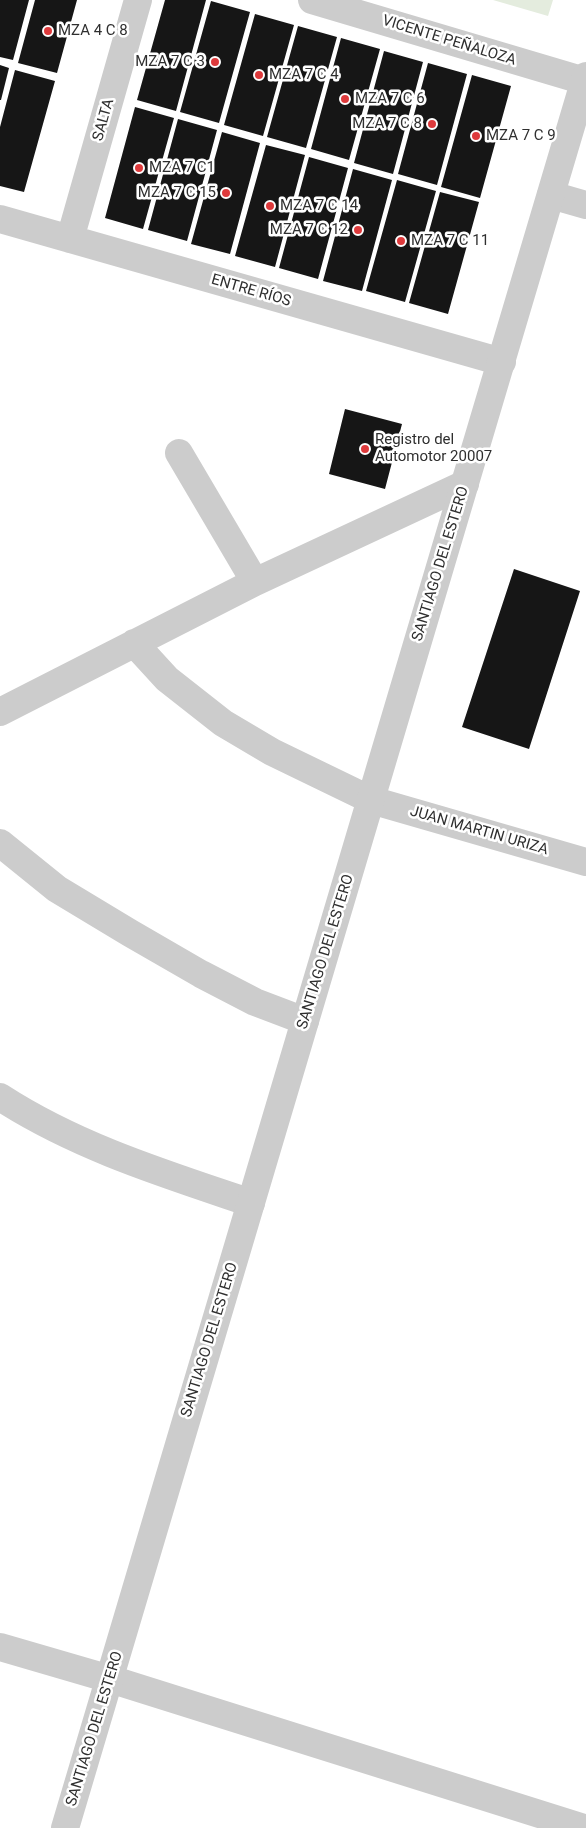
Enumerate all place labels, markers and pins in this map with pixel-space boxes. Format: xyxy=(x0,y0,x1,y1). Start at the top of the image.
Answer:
place label: MZA 4 C 8 xyxy=(58,22,128,40)
marker: MZA 4 C 8 xyxy=(42,25,54,37)
place label: MZA 7 C 3 xyxy=(135,53,205,71)
marker: MZA 7 C 3 xyxy=(209,56,221,68)
place label: MZA 7 C 4 xyxy=(269,66,339,84)
marker: MZA 7 C 4 xyxy=(253,69,265,81)
place label: MZA 7 C 6 xyxy=(355,90,425,108)
marker: MZA 7 C 6 xyxy=(339,93,351,105)
place label: MZA 7 C 8 xyxy=(352,115,422,133)
marker: MZA 7 C 8 xyxy=(426,118,438,130)
place label: MZA 7 C 9 xyxy=(486,127,556,145)
marker: MZA 7 C 9 xyxy=(470,130,482,142)
place label: MZA 7 C1 xyxy=(149,159,215,177)
marker: MZA 7 C1 xyxy=(133,162,145,174)
place label: MZA 7 C 15 xyxy=(138,184,216,202)
marker: MZA 7 C 15 xyxy=(220,187,232,199)
place label: MZA 7 C 14 xyxy=(280,197,358,215)
marker: MZA 7 C 14 xyxy=(264,200,276,212)
place label: MZA 7 C 12 xyxy=(270,221,348,239)
marker: MZA 7 C 12 xyxy=(352,224,364,236)
place label: MZA 7 C 11 xyxy=(411,232,489,250)
marker: MZA 7 C 11 xyxy=(395,235,407,247)
place label: Registro del Automotor 20007 xyxy=(375,431,492,466)
marker: Registro del Automotor 20007 xyxy=(359,443,371,455)

